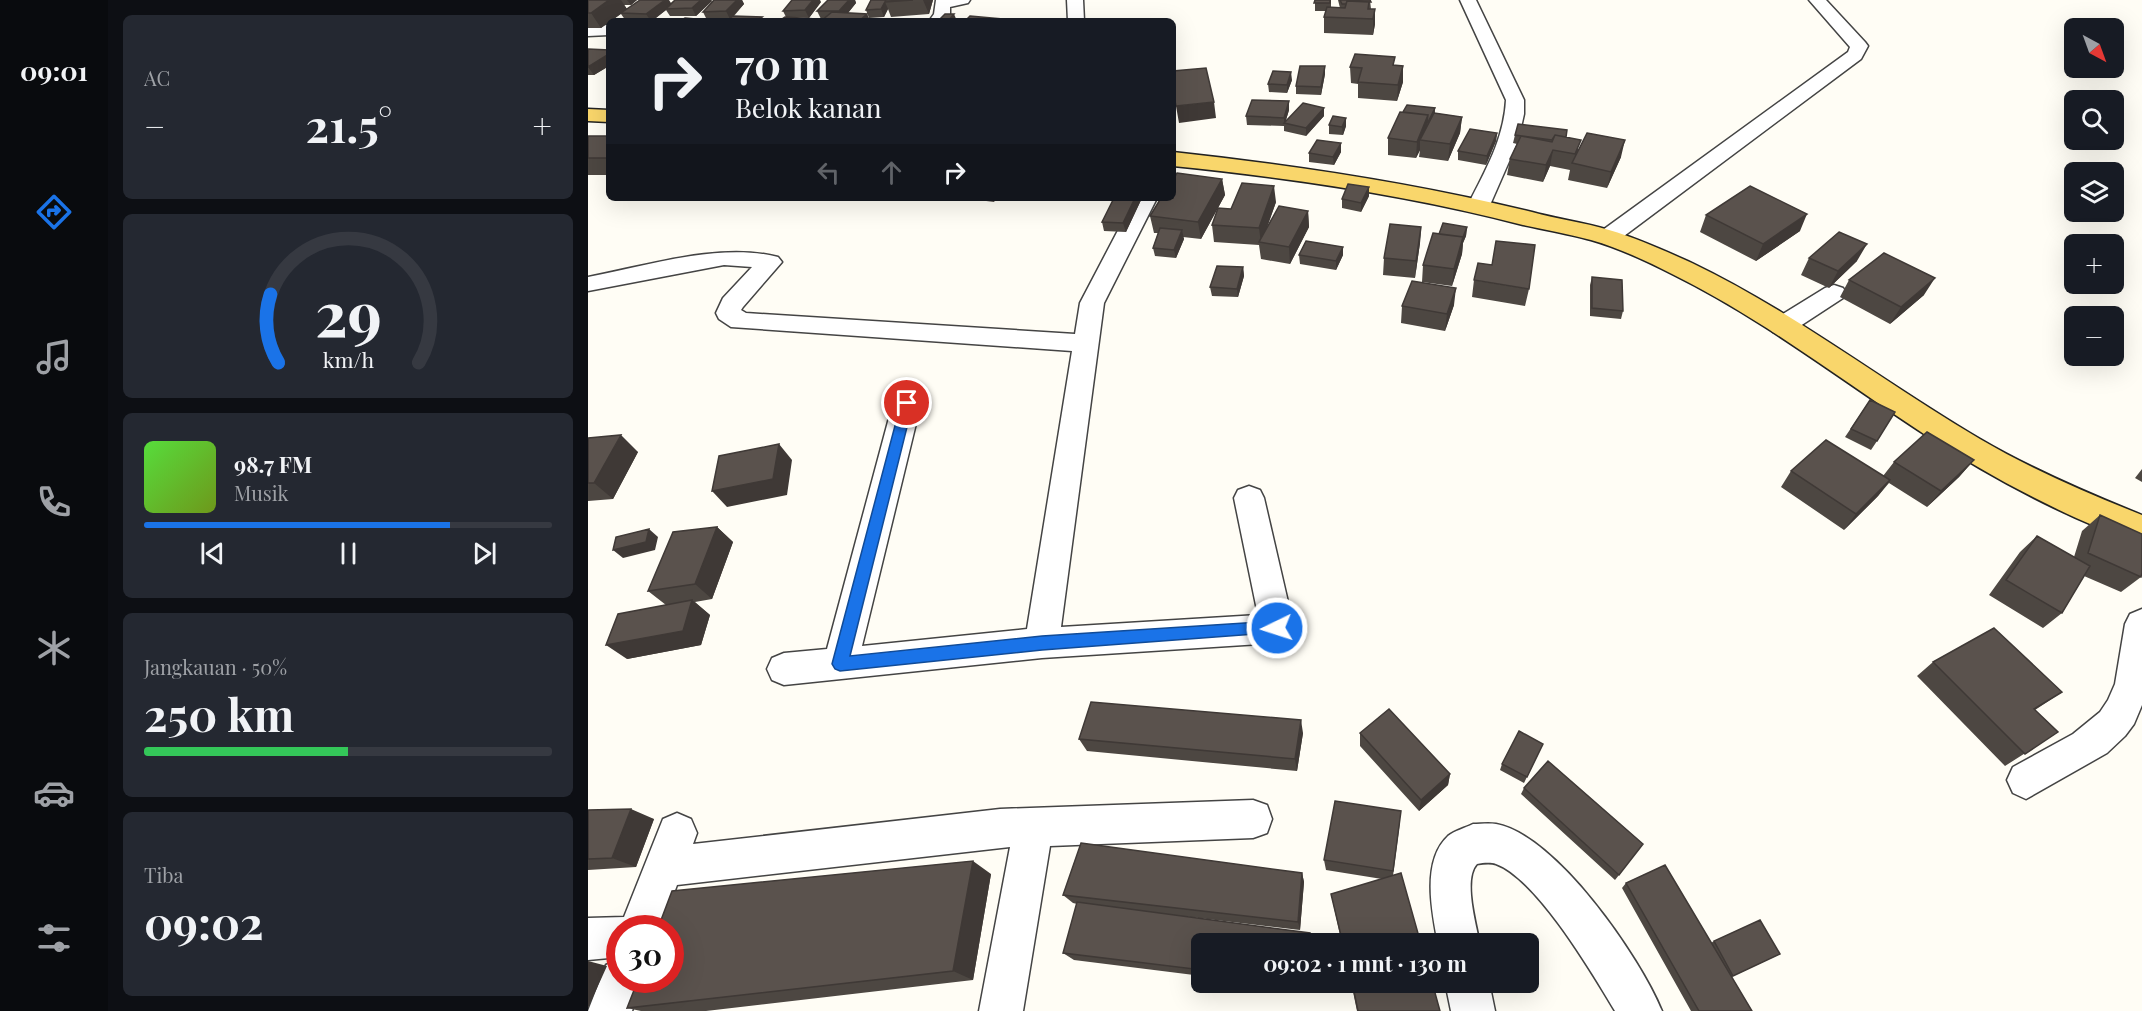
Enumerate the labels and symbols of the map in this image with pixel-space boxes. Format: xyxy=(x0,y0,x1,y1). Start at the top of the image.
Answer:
north arrow xyxy=(2064,18,2124,78)
pin xyxy=(881,377,932,428)
position arrow xyxy=(1245,596,1309,660)
speed limit sign: 30 xyxy=(606,915,684,993)

